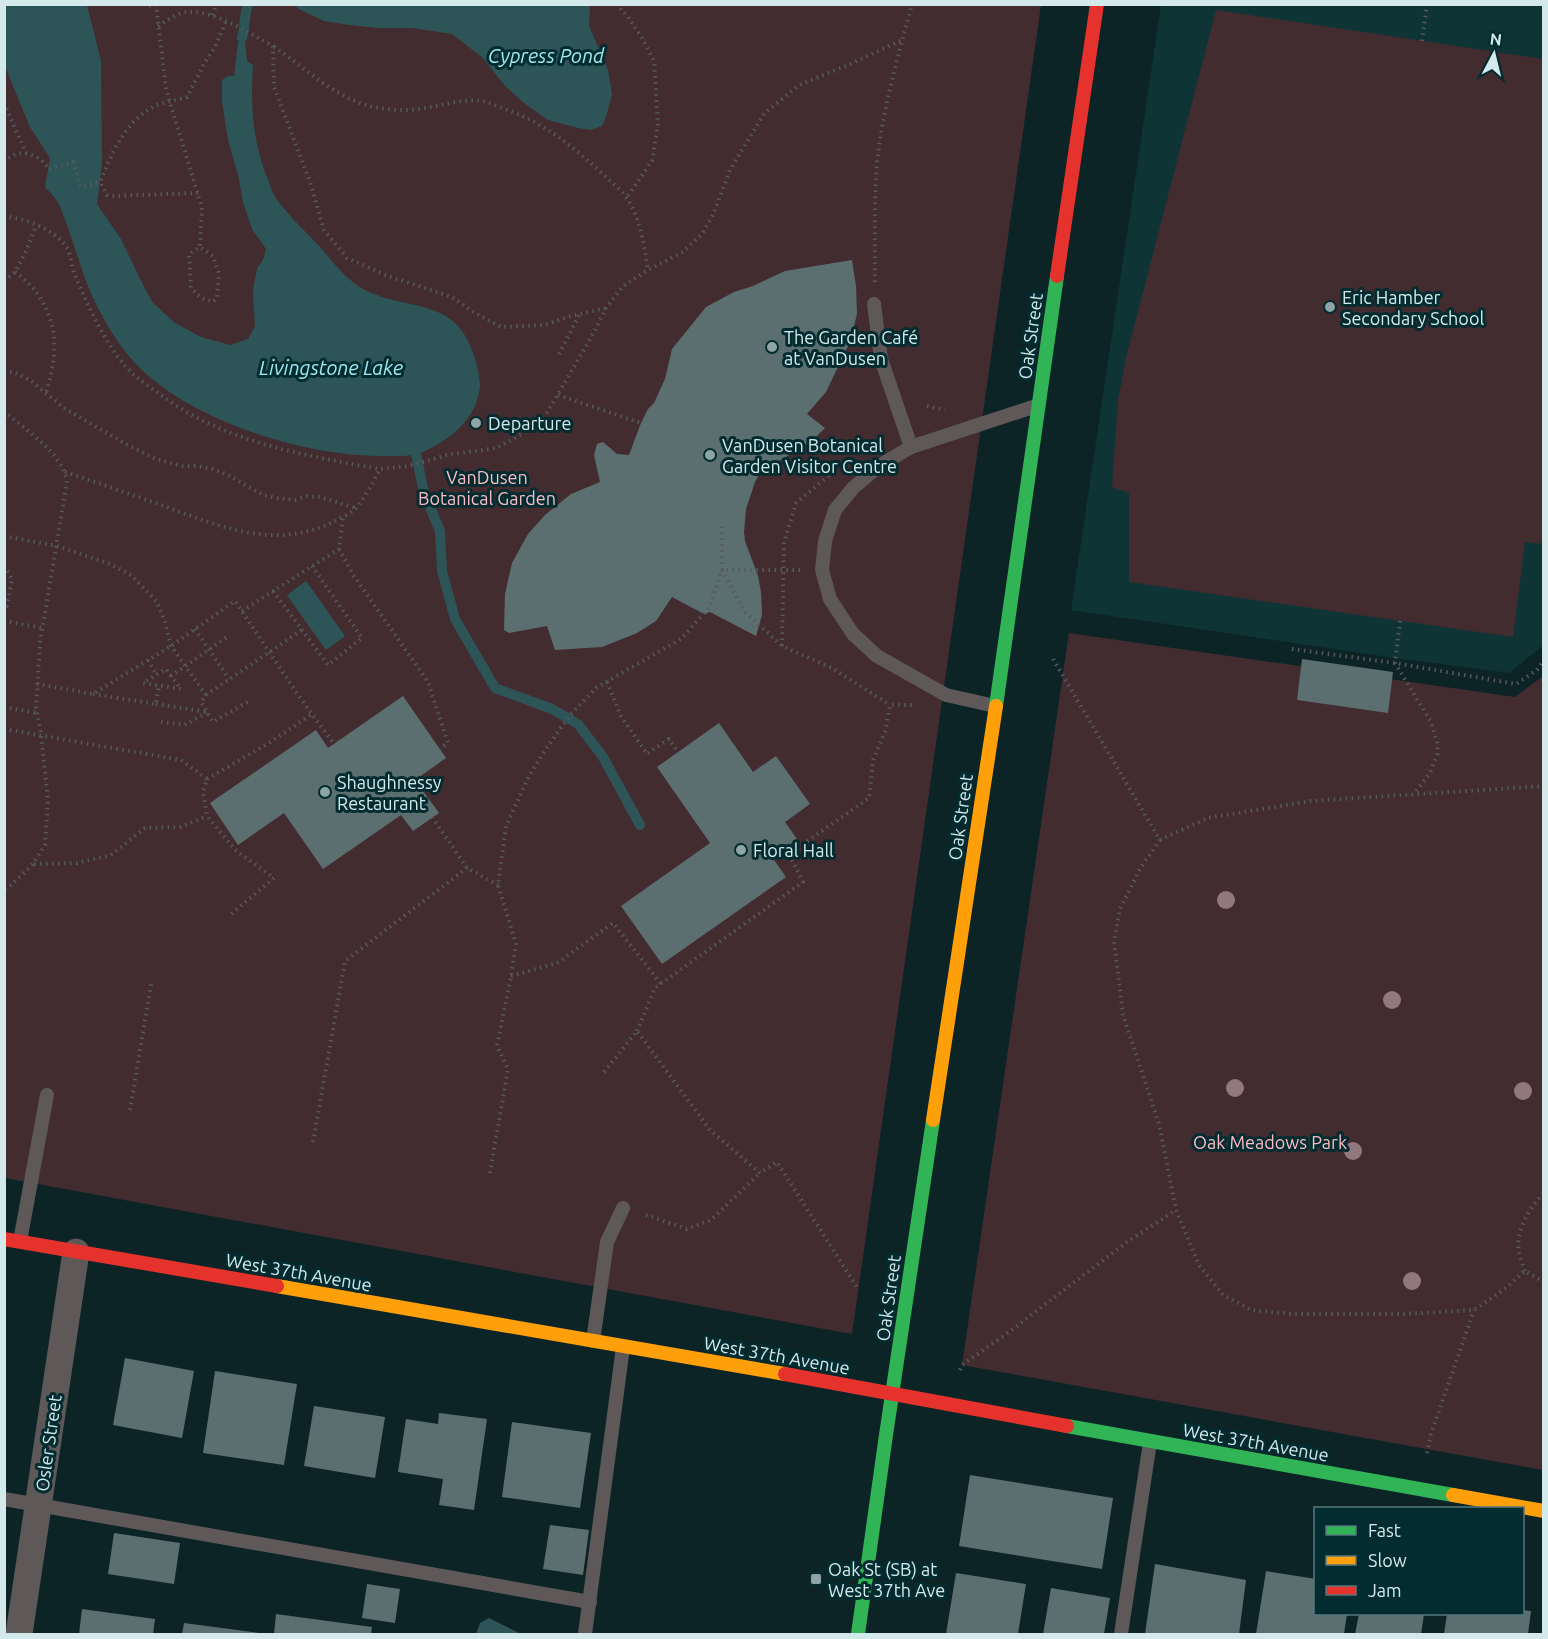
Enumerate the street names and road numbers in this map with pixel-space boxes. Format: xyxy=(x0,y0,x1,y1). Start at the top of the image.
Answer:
street label: Oak Street xyxy=(1014,292,1046,380)
street label: Oak Street xyxy=(944,773,976,861)
street label: West 37th Avenue xyxy=(225,1249,373,1295)
street label: Oak Street xyxy=(872,1254,904,1342)
street label: West 37th Avenue xyxy=(703,1332,851,1378)
street label: Osler Street xyxy=(31,1393,65,1493)
street label: West 37th Avenue xyxy=(1182,1419,1330,1465)

